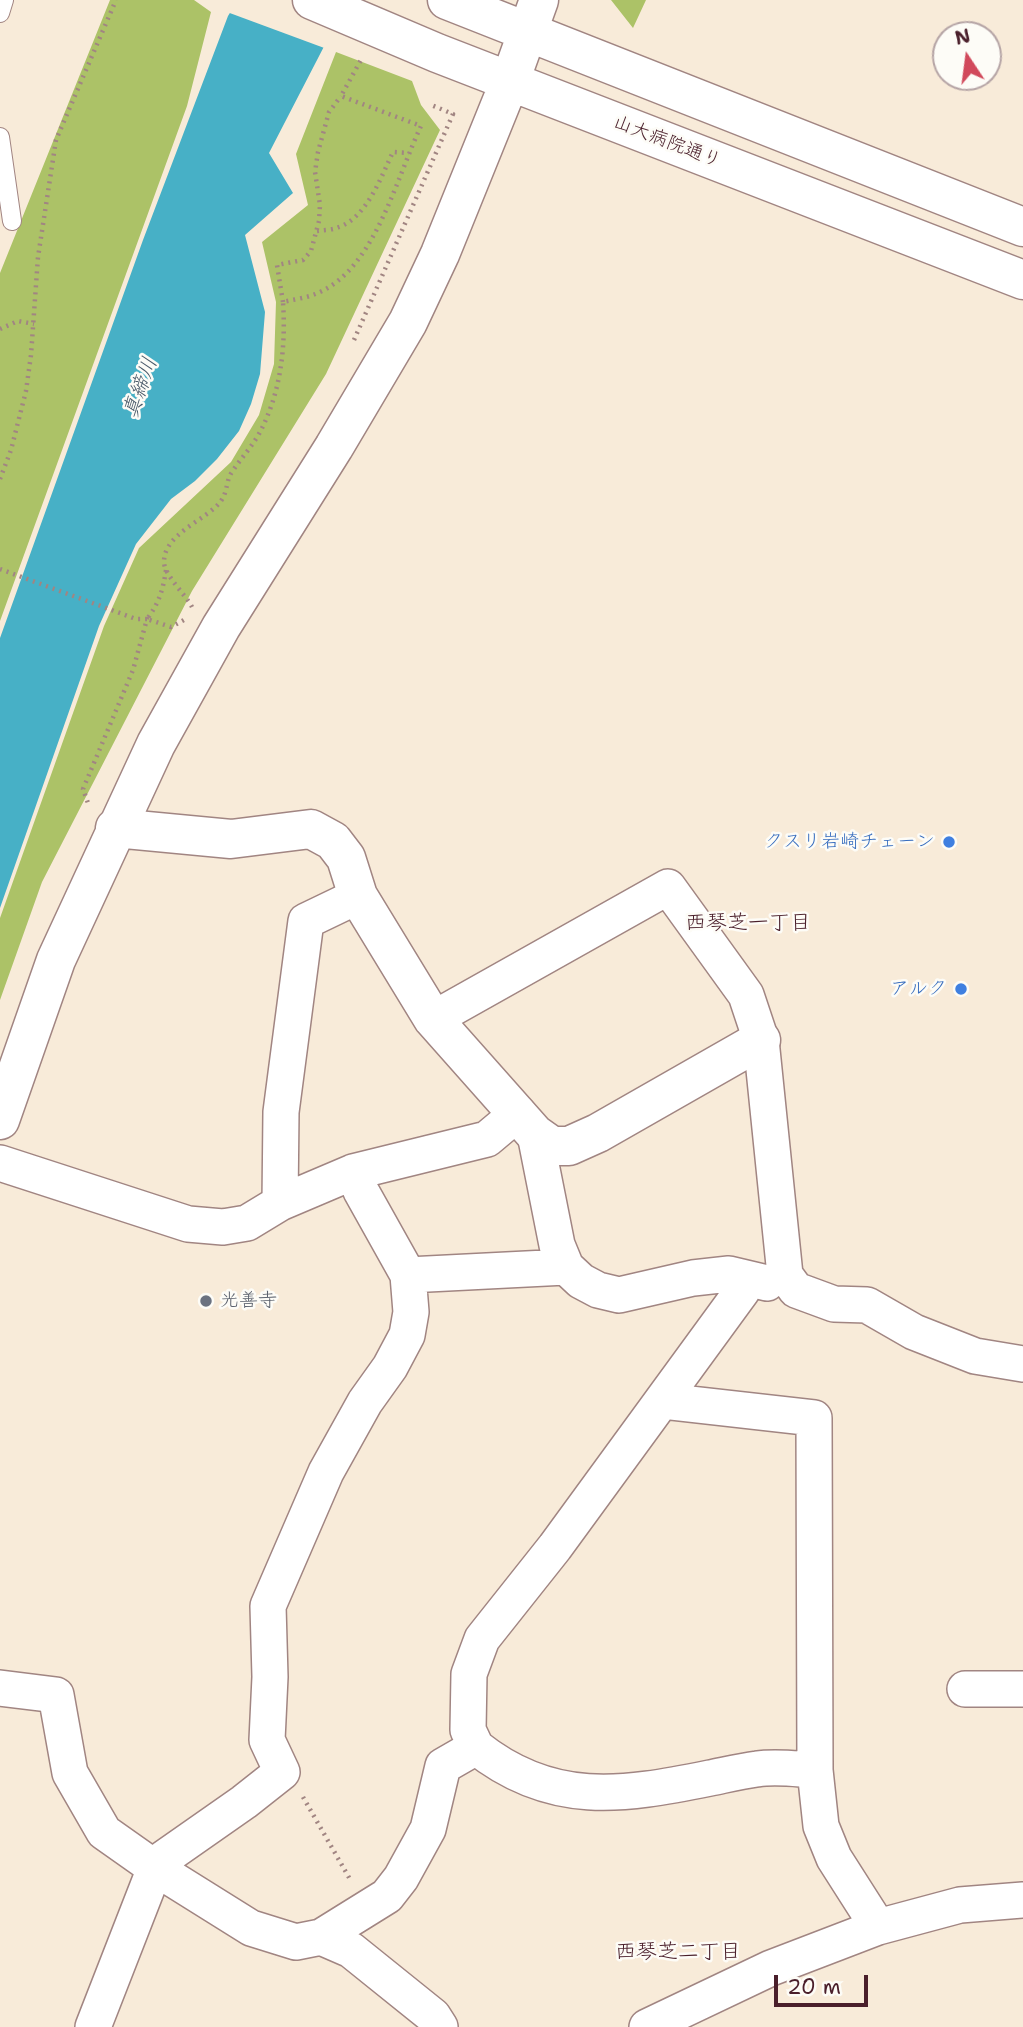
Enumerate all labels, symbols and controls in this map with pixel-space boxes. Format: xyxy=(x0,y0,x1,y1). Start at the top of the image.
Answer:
north arrow xyxy=(932,21,1002,91)
text: N xyxy=(952,23,973,51)
street label: 山大病院通り xyxy=(610,111,724,173)
water label: 真締川 xyxy=(118,354,164,422)
place label: クスリ岩崎チェーン xyxy=(764,831,935,853)
marker: クスリ岩崎チェーン xyxy=(941,834,957,850)
district label: 西琴芝一丁目 xyxy=(685,911,811,937)
place label: アルク xyxy=(890,978,947,1000)
marker: アルク xyxy=(953,981,969,997)
place label: 光善寺 xyxy=(220,1290,277,1312)
marker: 光善寺 xyxy=(198,1293,214,1309)
district label: 西琴芝二丁目 xyxy=(615,1940,741,1966)
scale bar xyxy=(778,1960,872,2004)
text: 20 m xyxy=(787,1973,841,2001)

